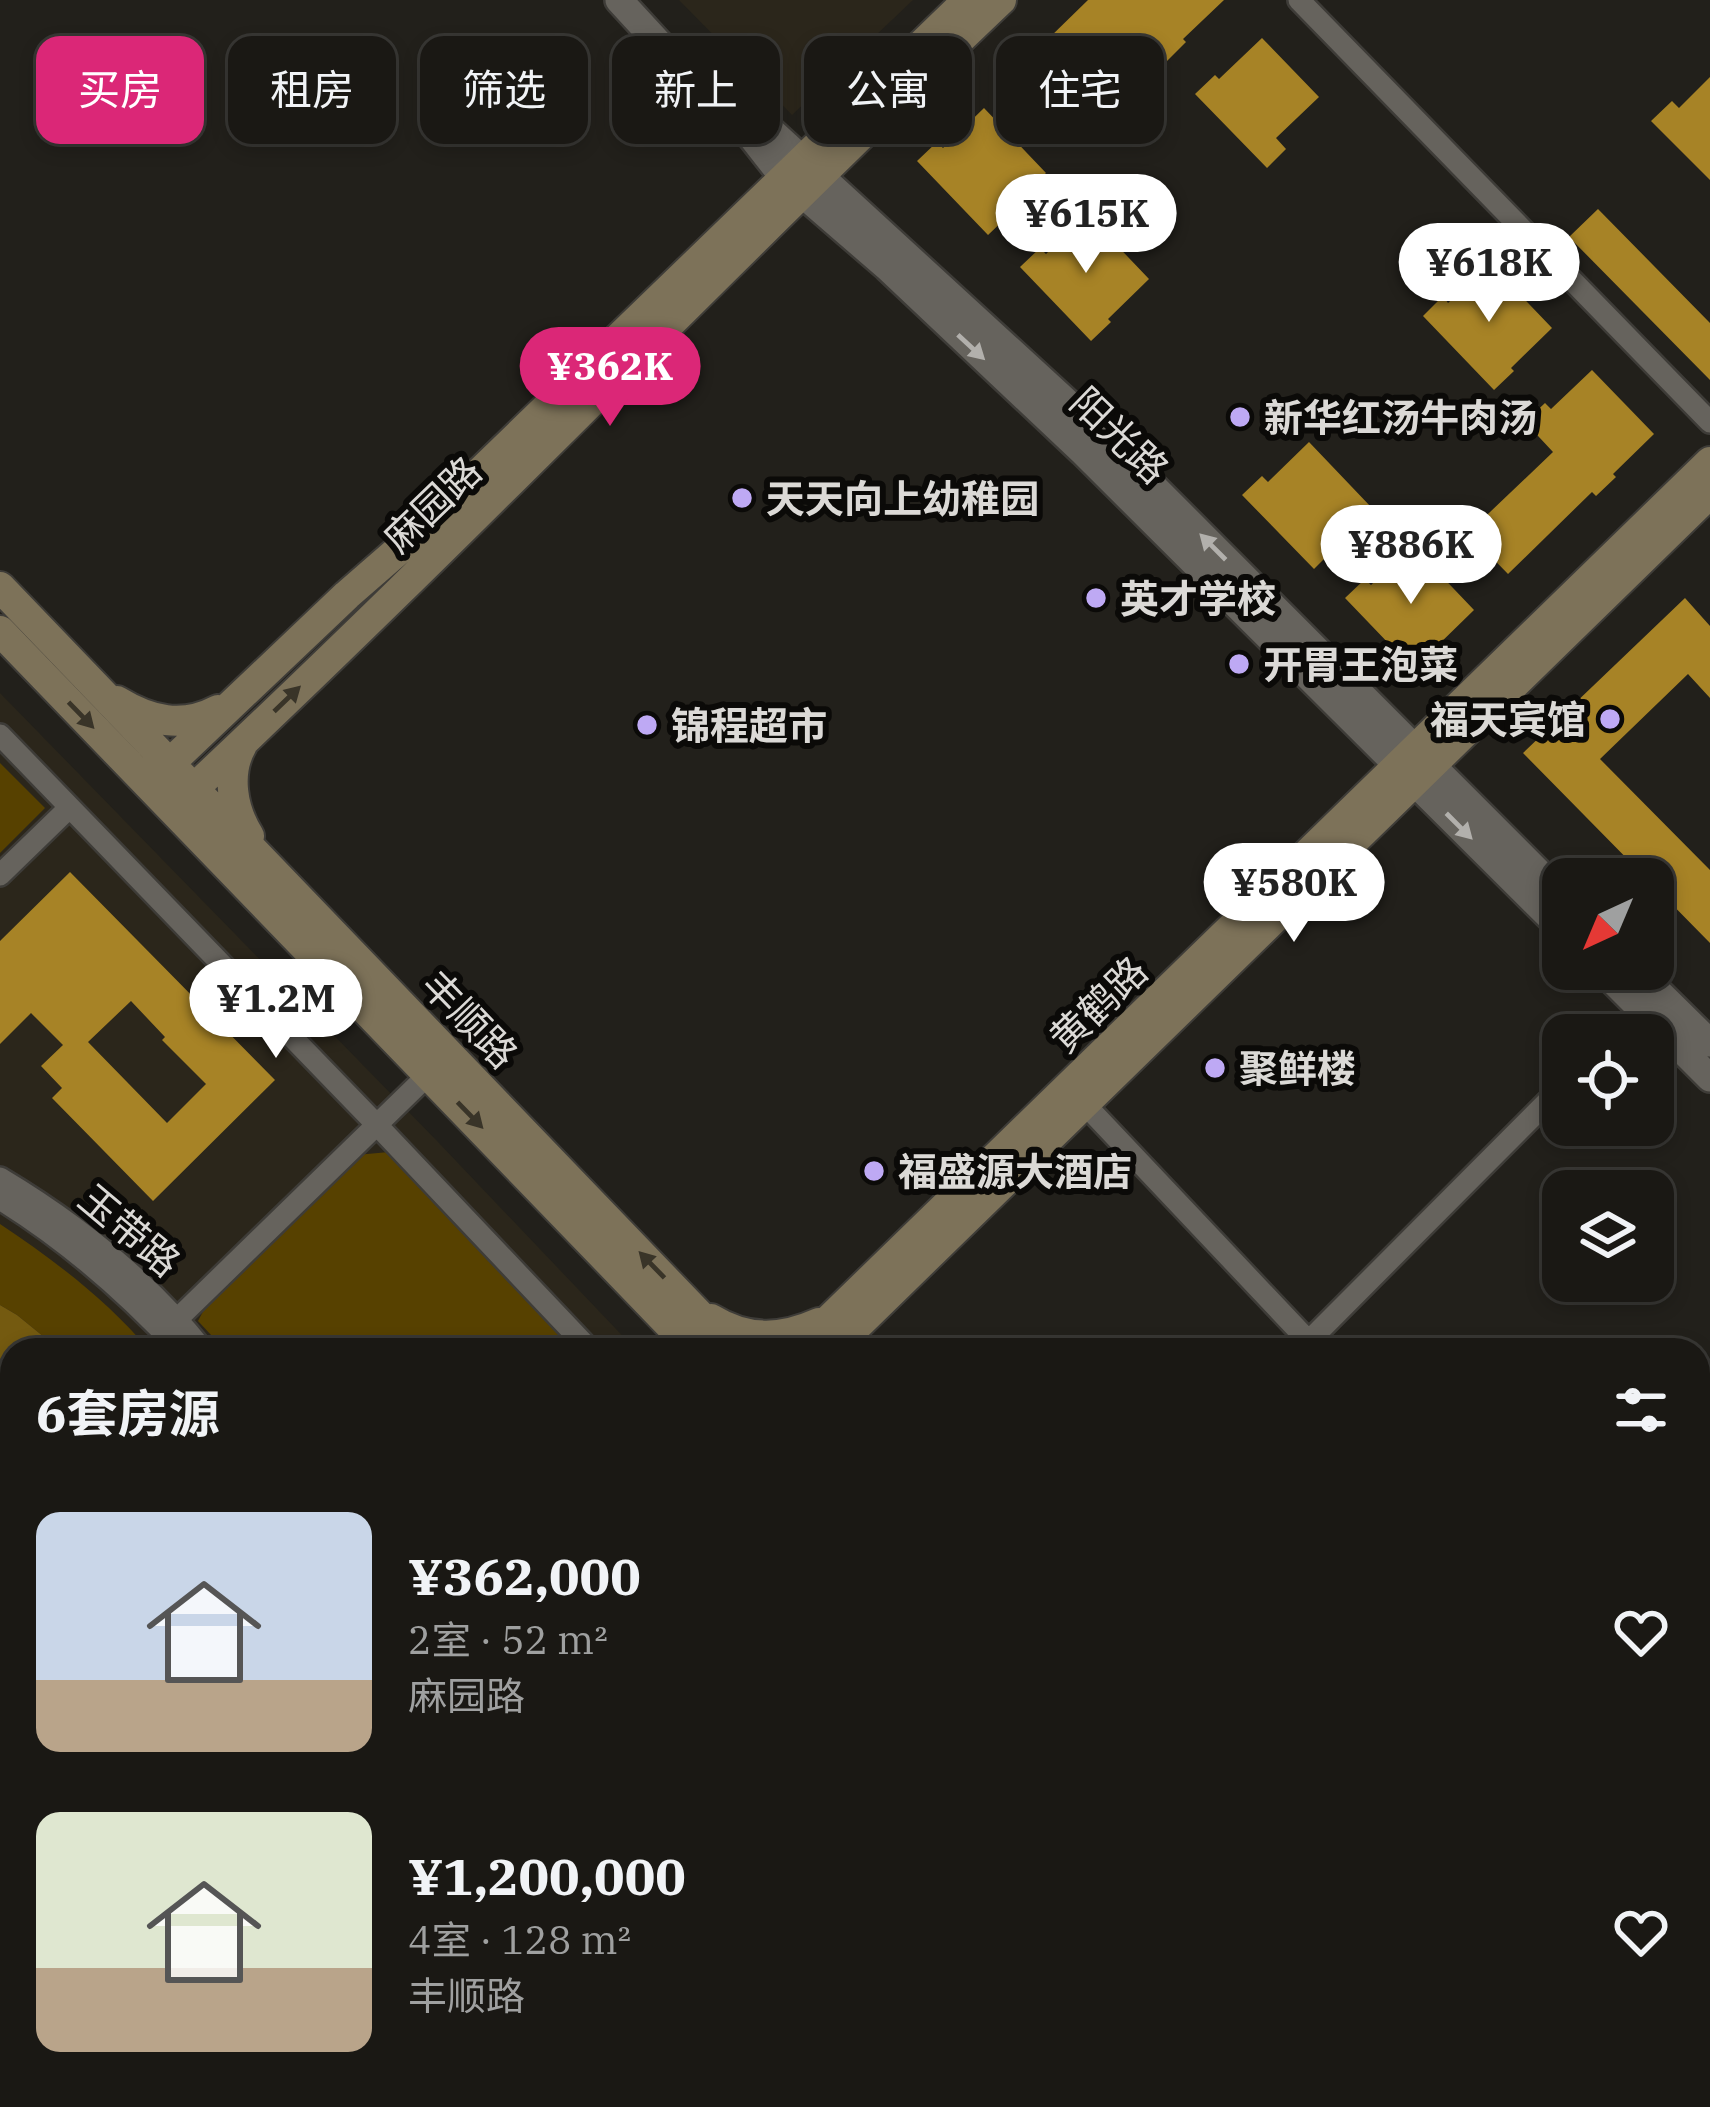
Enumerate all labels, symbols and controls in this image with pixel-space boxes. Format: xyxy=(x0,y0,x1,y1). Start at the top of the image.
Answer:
chip: 买房 xyxy=(36,36,204,144)
chip: 租房 xyxy=(228,36,396,144)
chip: 筛选 xyxy=(420,36,588,144)
chip: 新上 xyxy=(612,36,780,144)
chip: 公寓 xyxy=(804,36,972,144)
chip: 住宅 xyxy=(996,36,1164,144)
pin: ¥615K xyxy=(1002,174,1170,276)
text: ¥615K xyxy=(1023,187,1149,238)
pin: ¥618K xyxy=(1405,223,1573,325)
text: ¥618K xyxy=(1426,236,1552,287)
pin: ¥362K xyxy=(526,327,694,429)
one-way arrow xyxy=(956,332,985,360)
text: ¥362K xyxy=(547,340,673,391)
street label: 阳光路 xyxy=(1060,376,1180,494)
place label: 新华红汤牛肉汤 xyxy=(1264,392,1537,443)
marker: 新华红汤牛肉汤 xyxy=(1227,404,1253,430)
street label: 麻园路 xyxy=(372,445,492,563)
place label: 天天向上幼稚园 xyxy=(766,473,1039,524)
marker: 天天向上幼稚园 xyxy=(729,485,755,511)
pin: ¥886K xyxy=(1327,505,1495,607)
text: ¥886K xyxy=(1348,518,1474,569)
one-way arrow xyxy=(1199,533,1227,561)
place label: 英才学校 xyxy=(1120,573,1276,624)
marker: 英才学校 xyxy=(1083,585,1109,611)
place label: 开胃王泡菜 xyxy=(1263,639,1458,690)
marker: 开胃王泡菜 xyxy=(1226,651,1252,677)
one-way arrow xyxy=(272,685,301,713)
place label: 福天宾馆 xyxy=(1430,694,1586,745)
one-way arrow xyxy=(67,700,95,729)
place label: 锦程超市 xyxy=(671,700,827,751)
marker: 福天宾馆 xyxy=(1597,706,1623,732)
marker: 锦程超市 xyxy=(634,712,660,738)
one-way arrow xyxy=(1445,812,1473,840)
pin: ¥580K xyxy=(1210,843,1378,945)
text: ¥580K xyxy=(1231,856,1357,907)
north arrow xyxy=(1542,858,1674,990)
map controls xyxy=(1542,858,1674,1302)
street label: 黄鹤路 xyxy=(1038,945,1158,1063)
pin: ¥1.2M xyxy=(192,959,360,1061)
street label: 丰顺路 xyxy=(411,959,529,1079)
text: ¥1.2M xyxy=(216,972,336,1023)
button: locate xyxy=(1542,1014,1674,1146)
place label: 聚鲜楼 xyxy=(1239,1043,1356,1094)
marker: 聚鲜楼 xyxy=(1202,1055,1228,1081)
one-way arrow xyxy=(456,1100,484,1129)
place label: 福盛源大酒店 xyxy=(898,1146,1132,1197)
marker: 福盛源大酒店 xyxy=(861,1158,887,1184)
button: layers xyxy=(1542,1170,1674,1302)
street label: 玉带路 xyxy=(69,1173,191,1287)
one-way arrow xyxy=(639,1251,667,1280)
icon: filters xyxy=(1608,1377,1674,1443)
text: 6套房源 xyxy=(36,1380,220,1446)
text: ¥362,000 xyxy=(408,1543,641,1609)
icon: home xyxy=(132,1560,276,1704)
icon: heart xyxy=(1608,1599,1674,1665)
text: 2室 · 52 m² xyxy=(408,1614,608,1665)
text: 麻园路 xyxy=(408,1670,525,1721)
text: ¥1,200,000 xyxy=(408,1843,686,1909)
icon: home xyxy=(132,1860,276,2004)
icon: heart xyxy=(1608,1899,1674,1965)
text: 4室 · 128 m² xyxy=(408,1914,631,1965)
text: 丰顺路 xyxy=(408,1970,525,2021)

